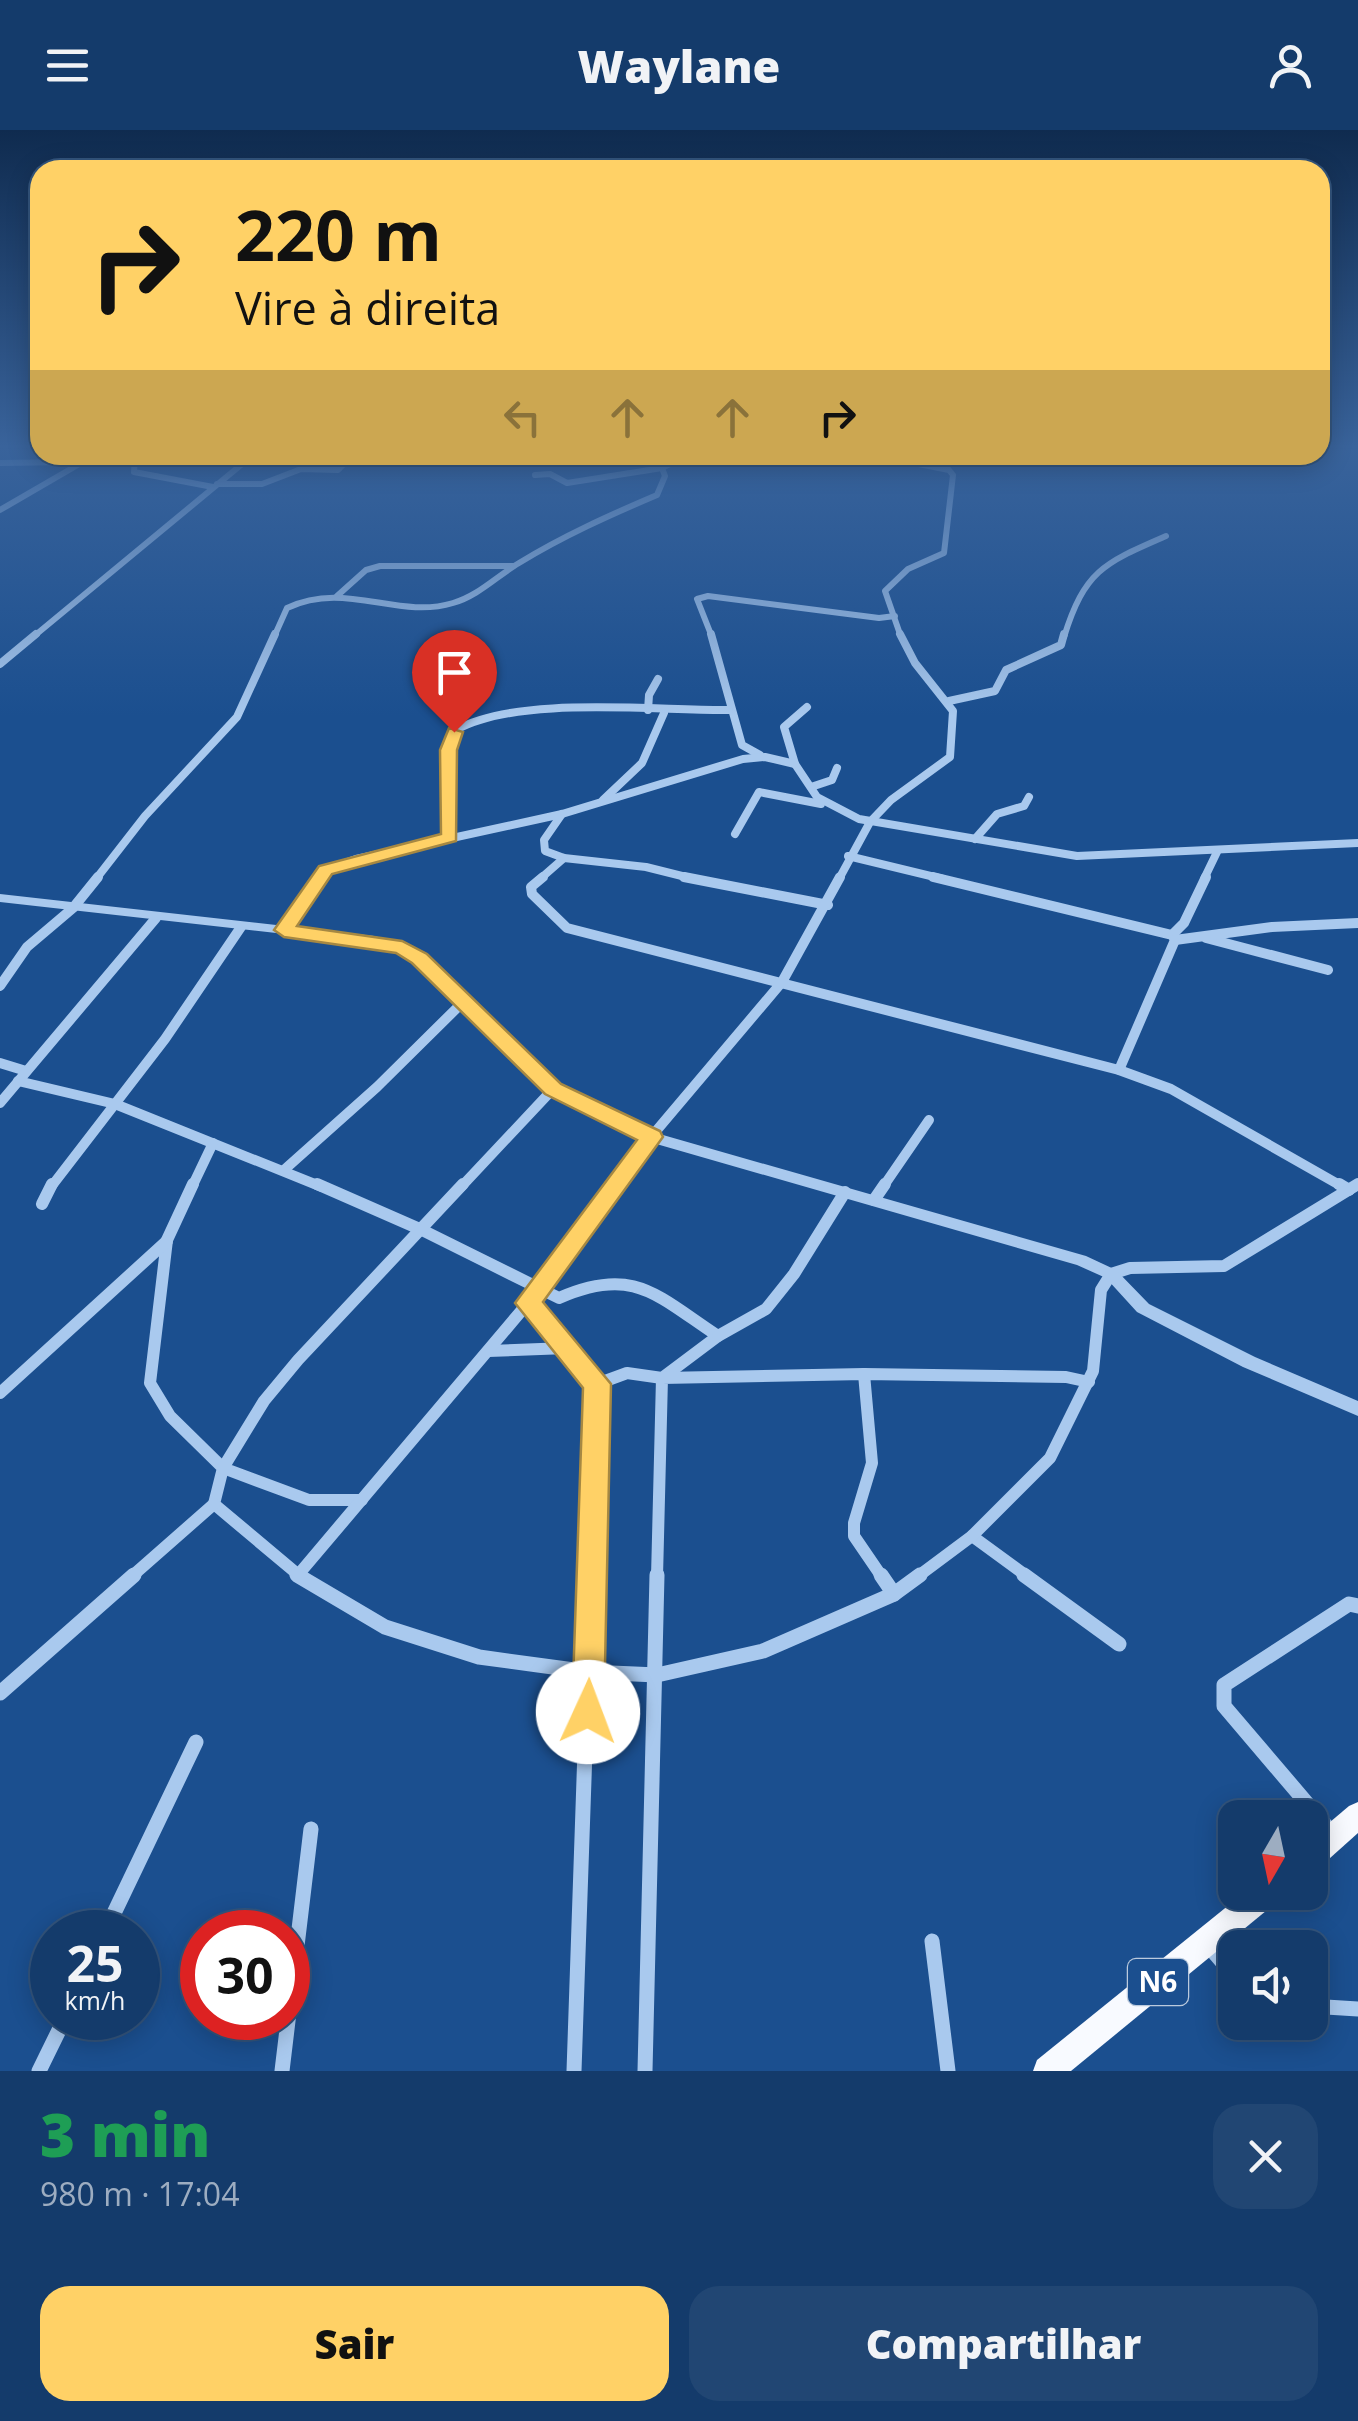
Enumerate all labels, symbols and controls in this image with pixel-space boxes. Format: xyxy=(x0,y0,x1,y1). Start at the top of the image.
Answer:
text: Waylane xyxy=(578,35,780,96)
icon: menu xyxy=(40,38,95,93)
icon: person xyxy=(1263,38,1318,93)
text: 220 m xyxy=(235,186,442,282)
icon: right xyxy=(70,200,200,330)
text: Vire à direita xyxy=(235,277,500,338)
icon: left xyxy=(495,390,550,445)
icon: ahead xyxy=(600,390,655,445)
icon: ahead xyxy=(705,390,760,445)
icon: right xyxy=(810,390,865,445)
pin xyxy=(412,630,497,733)
icon: arrive xyxy=(427,645,482,700)
position arrow xyxy=(536,1660,640,1764)
north arrow xyxy=(1218,1800,1328,1910)
map controls xyxy=(1218,1800,1328,2040)
speed limit sign: 30 xyxy=(180,1910,310,2040)
text: 25 xyxy=(66,1929,124,1997)
button: sound xyxy=(1218,1930,1328,2040)
road number: N6 xyxy=(1128,1959,1188,2005)
text: km/h xyxy=(65,1983,125,2017)
text: 3 min xyxy=(40,2093,210,2175)
button: close xyxy=(1213,2104,1318,2209)
text: 980 m · 17:04 xyxy=(40,2172,239,2215)
button: Sair xyxy=(40,2286,669,2401)
button: Compartilhar xyxy=(689,2286,1318,2401)

